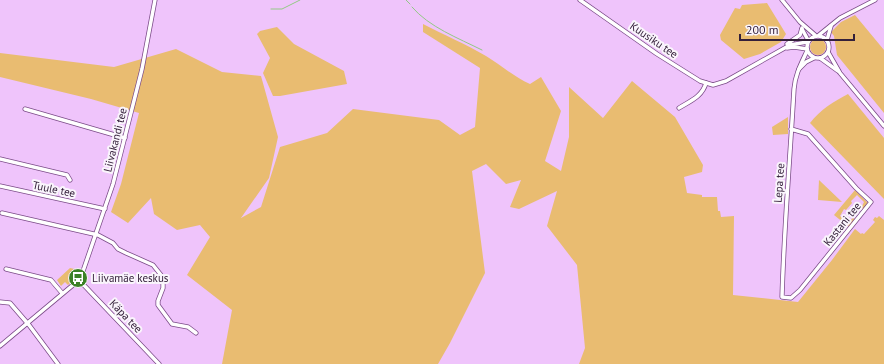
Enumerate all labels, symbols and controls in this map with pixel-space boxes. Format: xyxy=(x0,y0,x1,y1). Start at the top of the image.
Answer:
scale bar xyxy=(740,16,854,42)
street label: Kuusiku tee xyxy=(627,19,681,61)
text: 200 m xyxy=(746,22,779,37)
street label: Liivakandi tee xyxy=(100,106,130,174)
street label: Lepa tee xyxy=(771,162,787,203)
street label: Tuule tee xyxy=(31,178,77,200)
street label: Kastani tee xyxy=(820,199,864,249)
bus stop icon: Liivamäe keskus xyxy=(67,267,89,289)
place label: Liivamäe keskus xyxy=(92,271,169,285)
street label: Käpa tee xyxy=(107,296,146,336)

